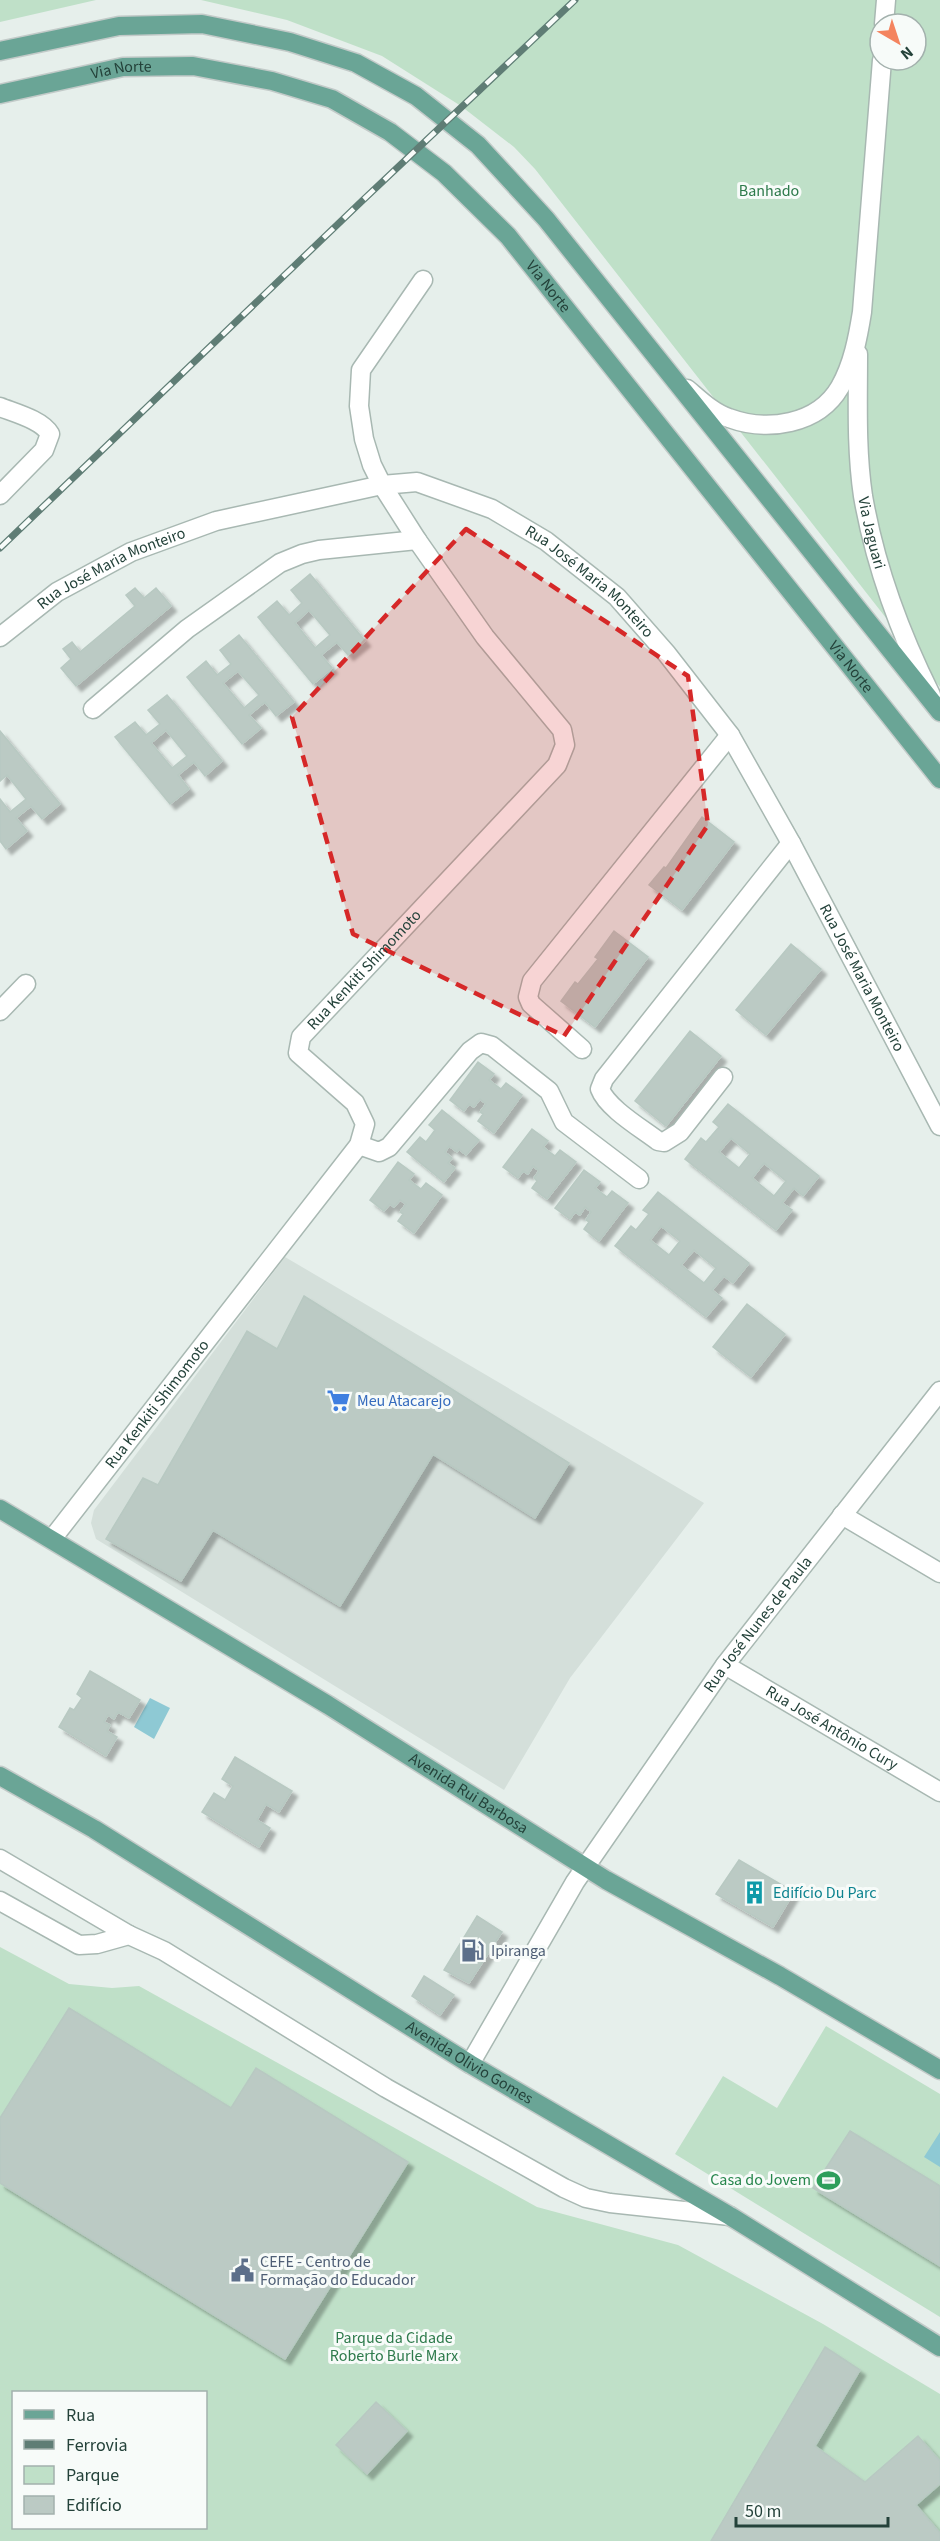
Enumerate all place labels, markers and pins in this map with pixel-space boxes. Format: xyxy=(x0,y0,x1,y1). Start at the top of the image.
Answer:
supermarket icon: Meu Atacarejo xyxy=(326,1388,352,1414)
place label: Meu Atacarejo xyxy=(357,1390,451,1412)
building icon: Edifício Du Parc xyxy=(742,1880,768,1906)
place label: Edifício Du Parc xyxy=(773,1882,877,1904)
fuel station icon: Ipiranga xyxy=(460,1938,486,1964)
place label: Ipiranga xyxy=(491,1940,546,1962)
sports icon: Casa do Jovem xyxy=(816,2167,842,2193)
place label: Casa do Jovem xyxy=(710,2169,811,2191)
place label: CEFE - Centro de Formação do Educador xyxy=(260,2251,416,2291)
public building icon: CEFE - Centro de Formação do Educador xyxy=(229,2258,255,2284)

